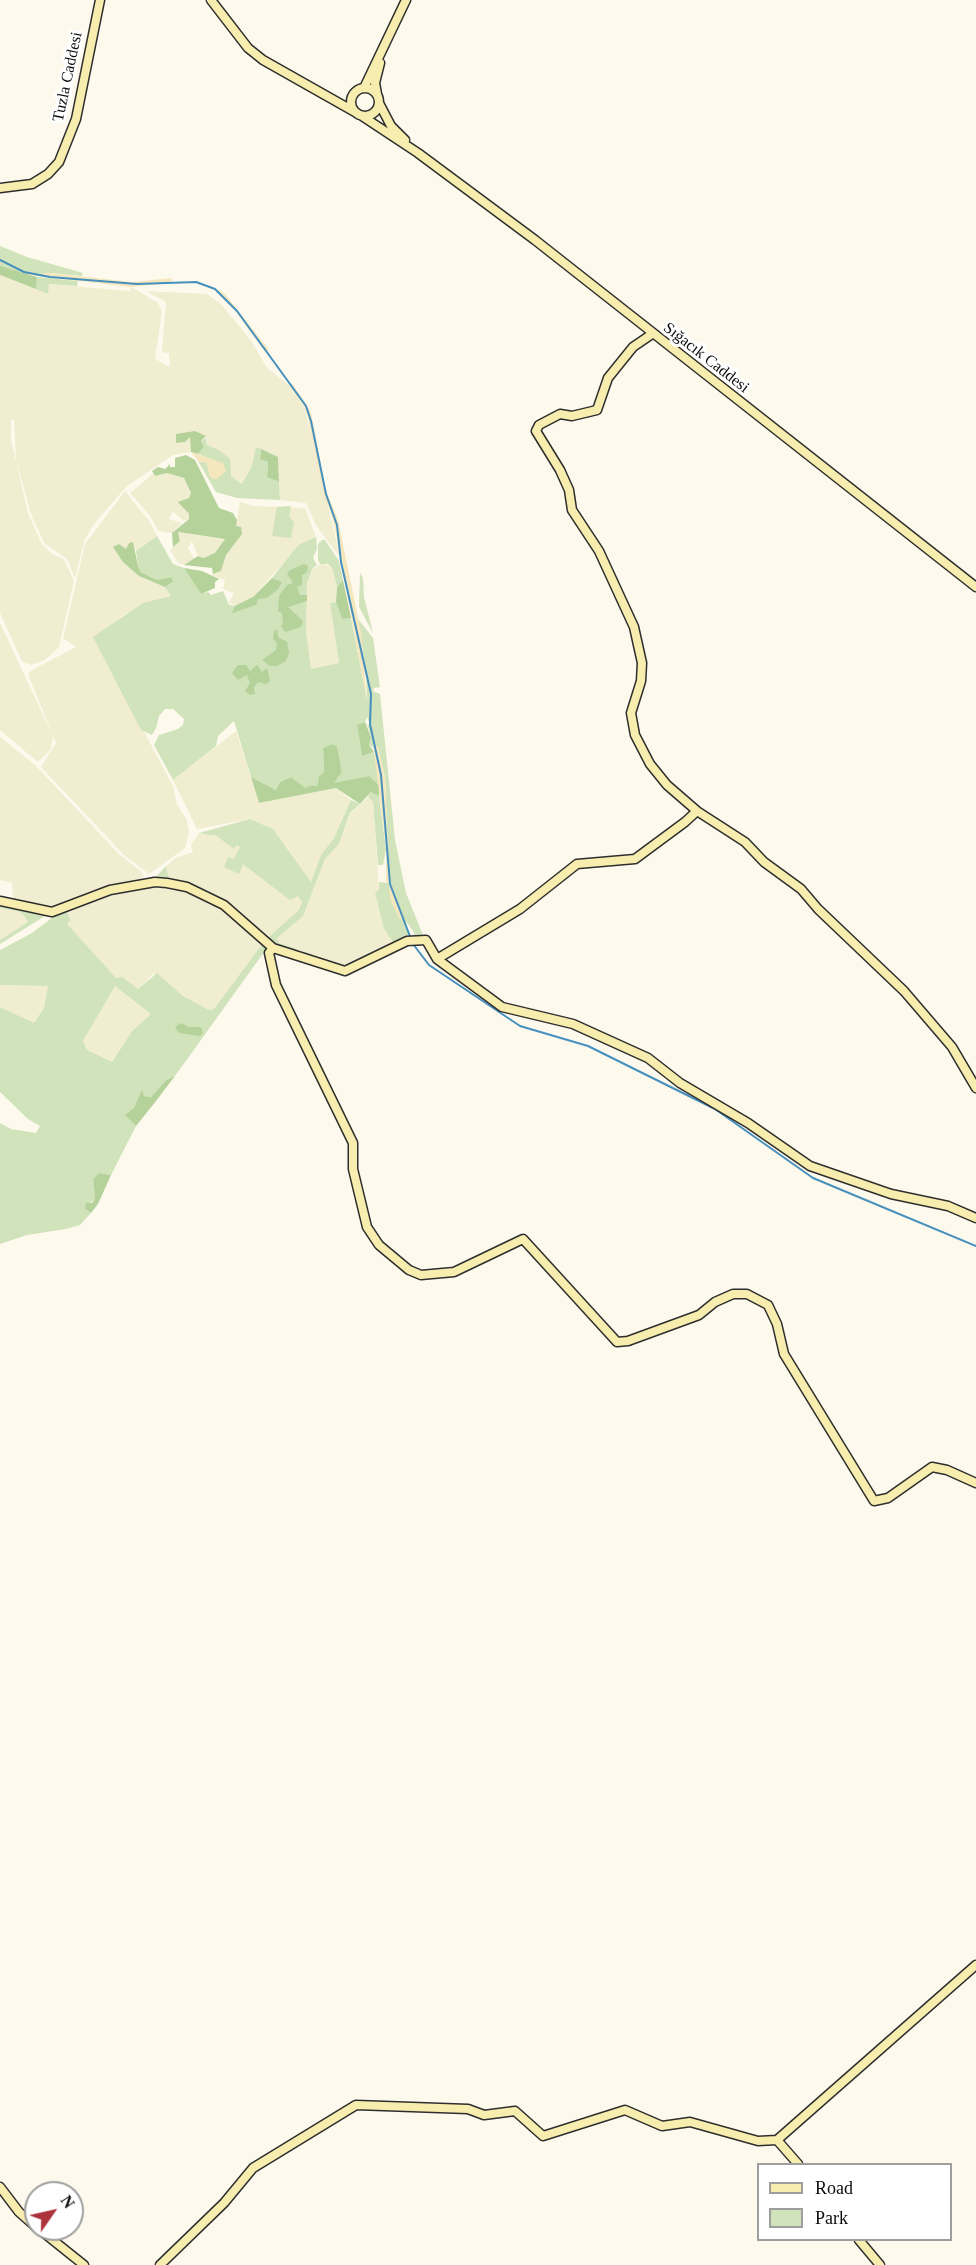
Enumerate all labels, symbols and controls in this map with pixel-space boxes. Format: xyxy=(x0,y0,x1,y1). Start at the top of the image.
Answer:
street label: Tuzla Caddesi xyxy=(49,30,87,124)
street label: Sığacık Caddesi xyxy=(659,319,753,397)
legend xyxy=(757,2163,952,2241)
text: Road xyxy=(815,2178,853,2198)
north arrow xyxy=(24,2181,84,2241)
text: N xyxy=(57,2192,78,2211)
text: Park xyxy=(815,2208,848,2228)

